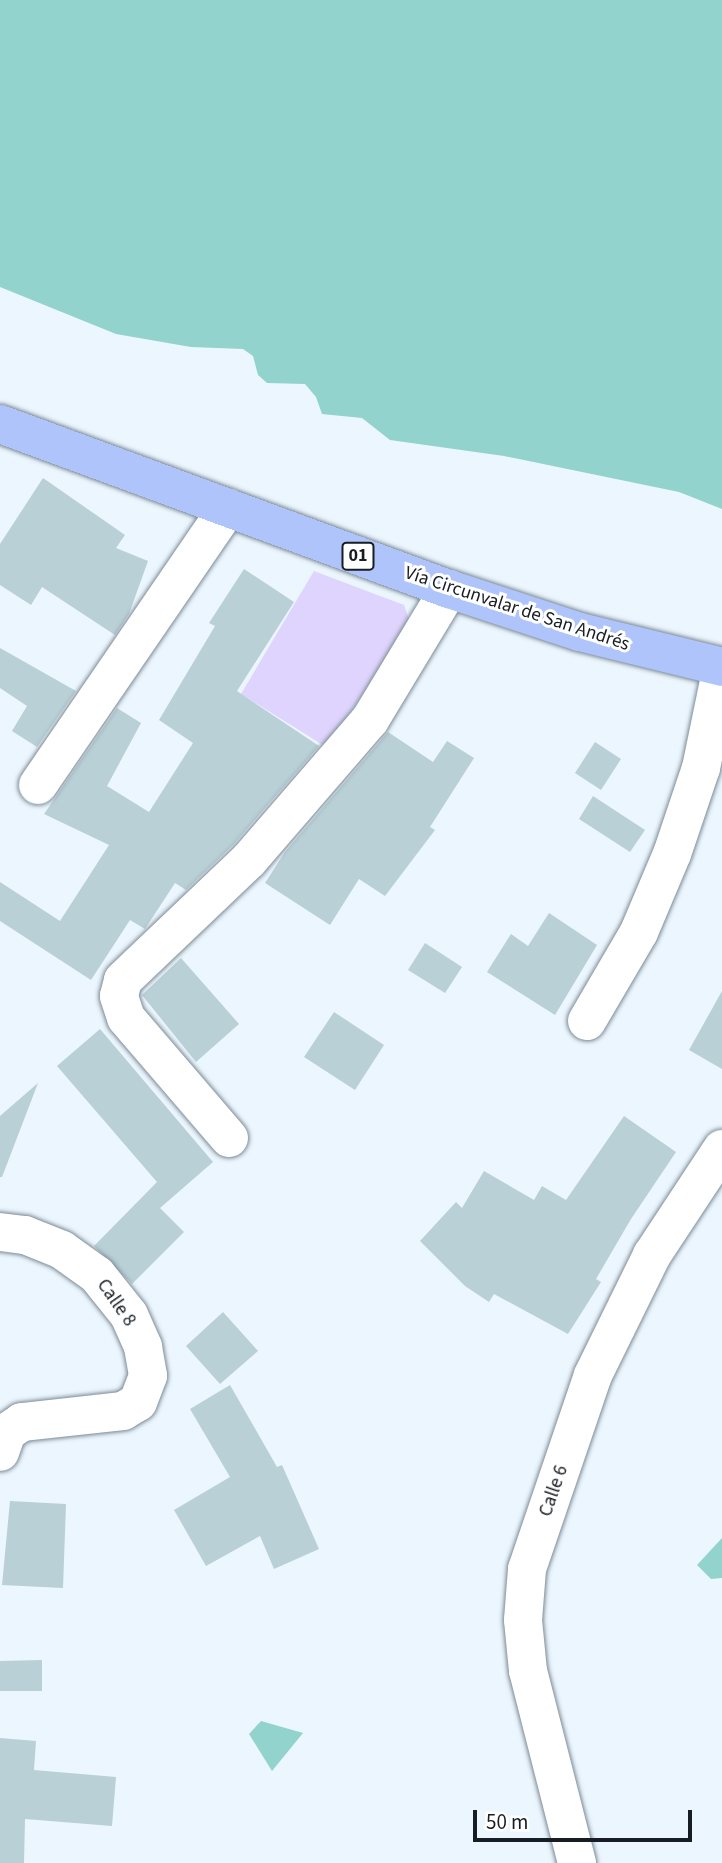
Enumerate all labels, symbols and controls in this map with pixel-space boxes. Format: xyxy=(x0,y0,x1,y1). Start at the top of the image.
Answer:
road number: 01 xyxy=(340,542,376,570)
street label: Vía Circunvalar de San Andrés xyxy=(402,562,632,656)
street label: Calle 8 xyxy=(92,1275,140,1331)
street label: Calle 6 xyxy=(535,1462,573,1520)
scale bar xyxy=(477,1797,696,1841)
text: 50 m xyxy=(486,1807,528,1837)

